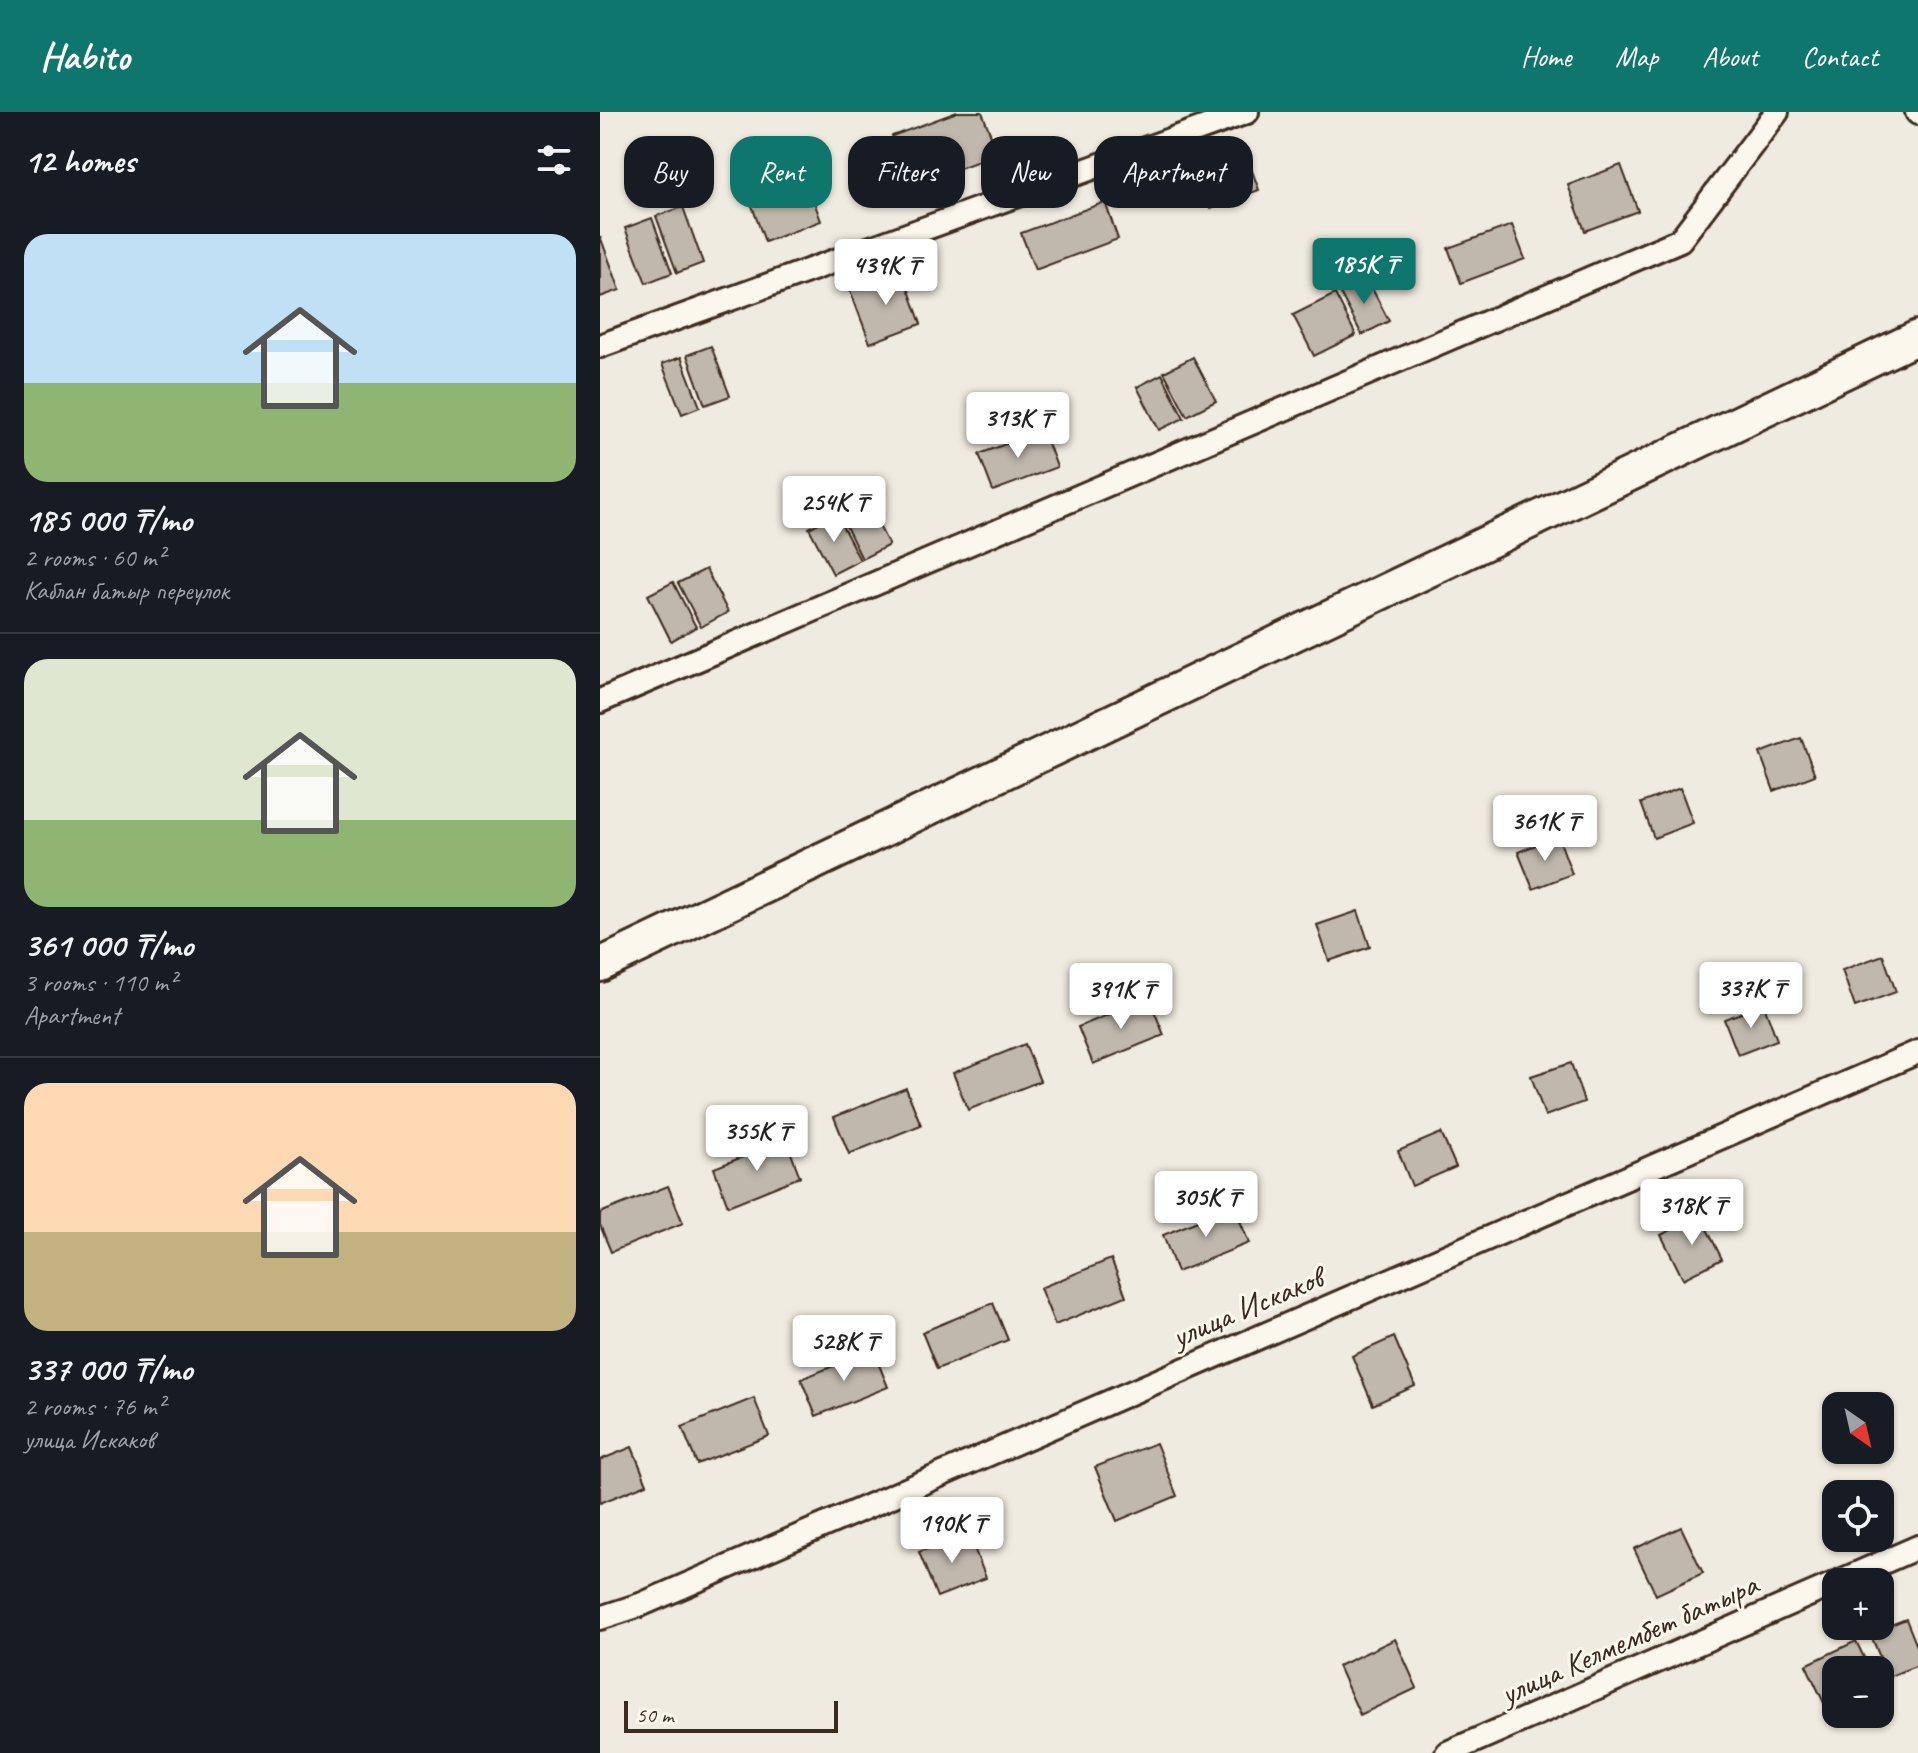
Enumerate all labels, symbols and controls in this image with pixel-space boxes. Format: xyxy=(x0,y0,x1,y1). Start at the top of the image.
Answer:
text: Habito xyxy=(40,33,129,80)
text: Home xyxy=(1521,39,1571,74)
text: Map xyxy=(1615,39,1658,74)
text: About xyxy=(1702,39,1758,74)
text: Contact xyxy=(1802,39,1878,74)
chip: Buy xyxy=(624,136,714,208)
chip: Rent xyxy=(730,136,832,208)
chip: Filters xyxy=(848,136,965,208)
chip: New xyxy=(981,136,1078,208)
chip: Apartment xyxy=(1094,136,1253,208)
icon: filters xyxy=(532,138,576,182)
text: 12 homes xyxy=(24,139,135,182)
pin: 185K ₸ xyxy=(1299,238,1429,306)
pin: 439K ₸ xyxy=(821,239,951,307)
text: 185K ₸ xyxy=(1331,247,1397,280)
text: 439K ₸ xyxy=(853,248,919,281)
icon: home xyxy=(228,286,372,430)
pin: 313K ₸ xyxy=(953,392,1083,460)
text: 313K ₸ xyxy=(984,401,1052,434)
pin: 254K ₸ xyxy=(769,476,899,544)
text: 254K ₸ xyxy=(801,485,867,518)
text: 185 000 ₸/mo xyxy=(24,498,192,541)
text: 2 rooms · 60 m² xyxy=(24,541,165,574)
text: Каблан батыр переулок xyxy=(24,574,229,607)
icon: home xyxy=(228,711,372,855)
pin: 361K ₸ xyxy=(1480,795,1610,863)
text: 361K ₸ xyxy=(1511,804,1579,837)
text: 361 000 ₸/mo xyxy=(24,923,193,966)
pin: 337K ₸ xyxy=(1686,962,1816,1030)
pin: 391K ₸ xyxy=(1056,963,1186,1031)
text: 3 rooms · 110 m² xyxy=(24,966,176,999)
text: 337K ₸ xyxy=(1717,971,1785,1004)
text: 391K ₸ xyxy=(1088,972,1154,1005)
text: Apartment xyxy=(24,999,120,1032)
pin: 355K ₸ xyxy=(692,1105,822,1173)
text: 355K ₸ xyxy=(724,1114,790,1147)
icon: home xyxy=(228,1135,372,1279)
pin: 305K ₸ xyxy=(1141,1171,1271,1239)
pin: 318K ₸ xyxy=(1627,1179,1757,1247)
text: 305K ₸ xyxy=(1173,1180,1239,1213)
text: 318K ₸ xyxy=(1658,1188,1726,1221)
street label: улица Искаков xyxy=(1164,1254,1334,1358)
pin: 528K ₸ xyxy=(779,1315,909,1383)
text: 528K ₸ xyxy=(811,1324,877,1357)
text: 337 000 ₸/mo xyxy=(24,1347,192,1390)
text: 2 rooms · 76 m² xyxy=(24,1390,165,1423)
north arrow xyxy=(1822,1392,1894,1464)
map controls xyxy=(1822,1392,1894,1728)
text: улица Искаков xyxy=(24,1423,154,1456)
button: locate xyxy=(1822,1480,1894,1552)
pin: 190K ₸ xyxy=(887,1497,1017,1565)
text: 190K ₸ xyxy=(919,1506,985,1539)
street label: улица Келмембет батыра xyxy=(1492,1563,1766,1715)
button: + xyxy=(1822,1568,1894,1640)
button: − xyxy=(1822,1656,1894,1728)
scale bar xyxy=(624,1697,838,1733)
text: 50 m xyxy=(636,1701,673,1729)

